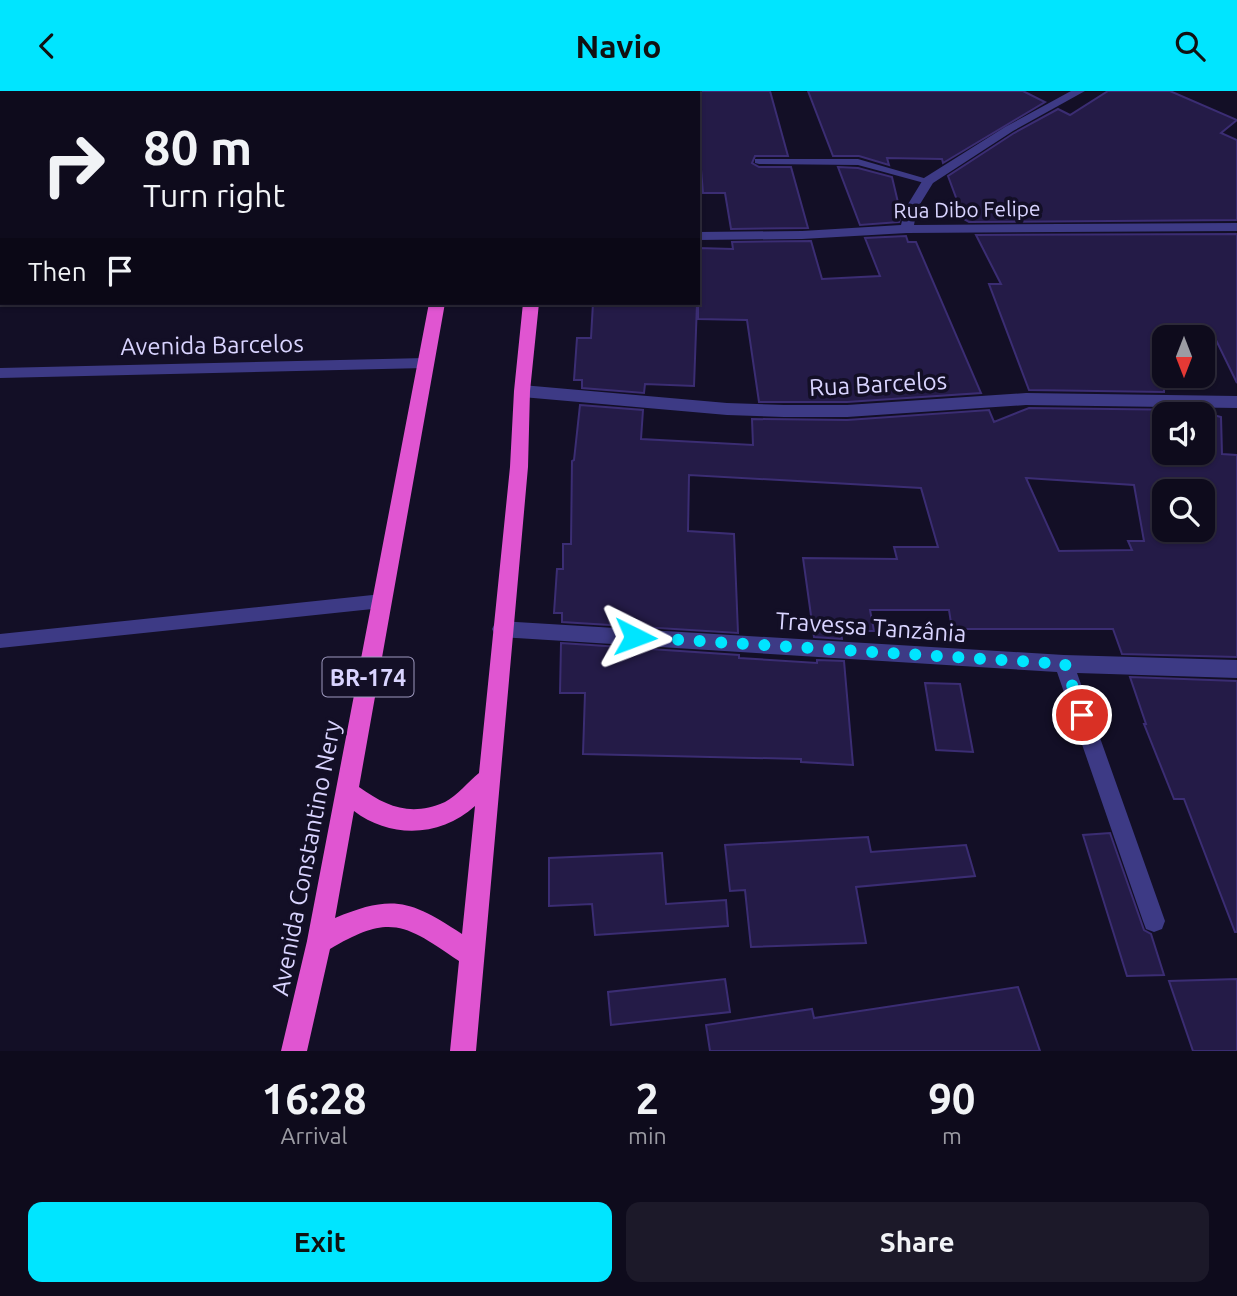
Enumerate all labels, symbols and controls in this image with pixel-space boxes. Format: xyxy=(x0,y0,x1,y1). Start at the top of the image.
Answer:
icon: back xyxy=(28,27,66,65)
icon: search xyxy=(1171,27,1209,65)
text: Navio xyxy=(575,28,662,64)
icon: right xyxy=(28,119,119,210)
text: 80 m xyxy=(143,119,252,174)
text: Turn right xyxy=(143,177,285,213)
street label: Rua Dibo Felipe xyxy=(893,196,1041,222)
icon: arrive xyxy=(101,252,139,290)
text: Then xyxy=(28,257,87,286)
north arrow xyxy=(1152,325,1214,389)
map controls xyxy=(1152,325,1215,542)
street label: Avenida Barcelos xyxy=(120,330,304,360)
street label: Rua Barcelos xyxy=(808,367,948,401)
button: sound xyxy=(1152,402,1215,465)
button: search xyxy=(1152,479,1215,542)
position arrow xyxy=(598,600,672,674)
street label: Travessa Tanzânia xyxy=(775,607,967,647)
road number: BR-174 xyxy=(322,657,414,697)
pin xyxy=(1052,685,1112,745)
icon: arrive xyxy=(1063,696,1101,734)
street label: Avenida Constantino Nery xyxy=(266,718,346,998)
text: 16:28 xyxy=(261,1075,367,1122)
text: 2 xyxy=(636,1075,659,1122)
text: 90 xyxy=(928,1075,976,1122)
text: Arrival xyxy=(281,1123,348,1148)
text: min xyxy=(628,1123,667,1148)
text: m xyxy=(942,1123,962,1148)
button: Exit xyxy=(28,1202,612,1282)
button: Share xyxy=(626,1202,1209,1282)

